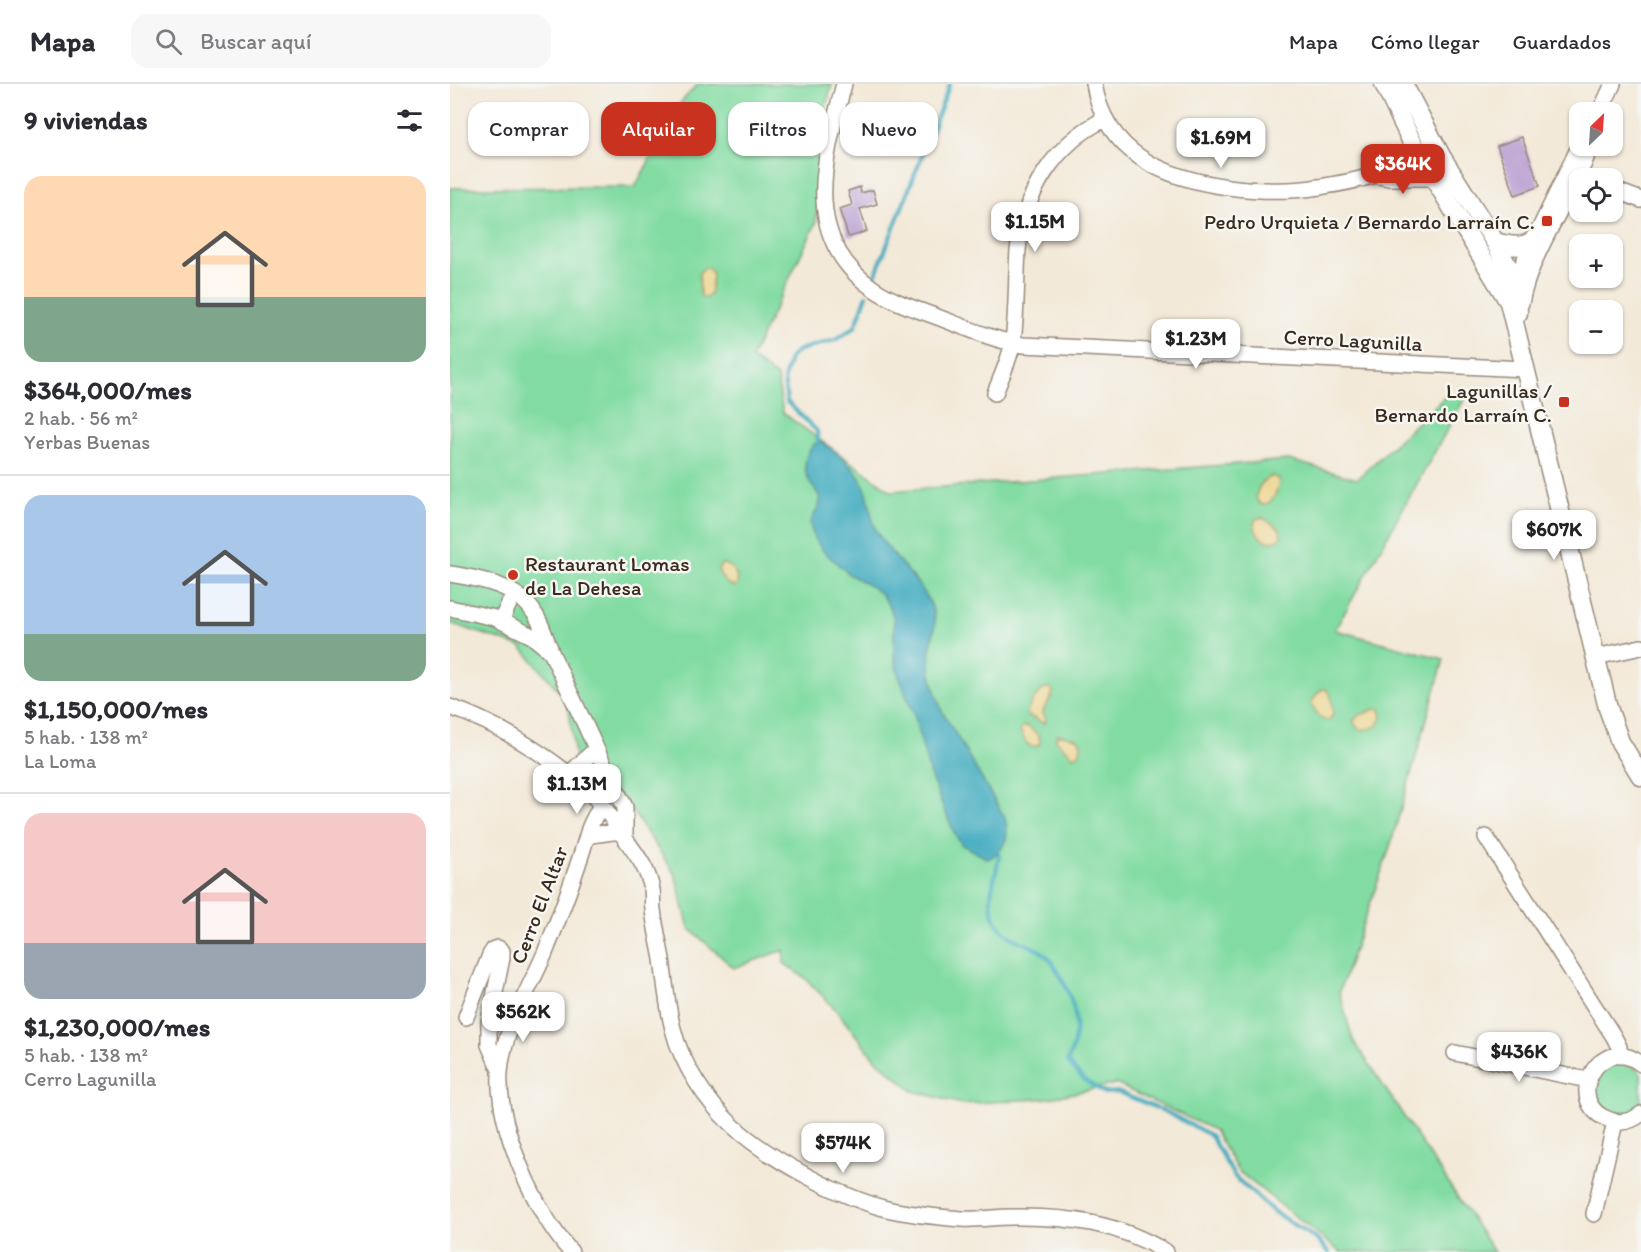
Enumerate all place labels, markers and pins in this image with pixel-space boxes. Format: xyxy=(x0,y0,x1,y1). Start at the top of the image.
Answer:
pin: $1.69M xyxy=(1172,118,1270,169)
pin: $364K xyxy=(1361,144,1445,195)
pin: $1.15M xyxy=(986,202,1084,253)
place label: Pedro Urquieta / Bernardo Larraín C. xyxy=(1204,209,1535,234)
marker: Pedro Urquieta / Bernardo Larraín C. xyxy=(1540,214,1554,228)
pin: $1.23M xyxy=(1147,319,1245,370)
place label: Lagunillas / Bernardo Larraín C. xyxy=(1374,378,1552,427)
marker: Lagunillas / Bernardo Larraín C. xyxy=(1557,395,1571,409)
pin: $607K xyxy=(1512,510,1596,561)
place label: Restaurant Lomas de La Dehesa xyxy=(525,551,690,600)
marker: Restaurant Lomas de La Dehesa xyxy=(506,568,520,582)
pin: $1.13M xyxy=(528,764,626,815)
pin: $562K xyxy=(481,992,565,1043)
pin: $436K xyxy=(1477,1032,1561,1083)
pin: $574K xyxy=(801,1123,885,1174)

